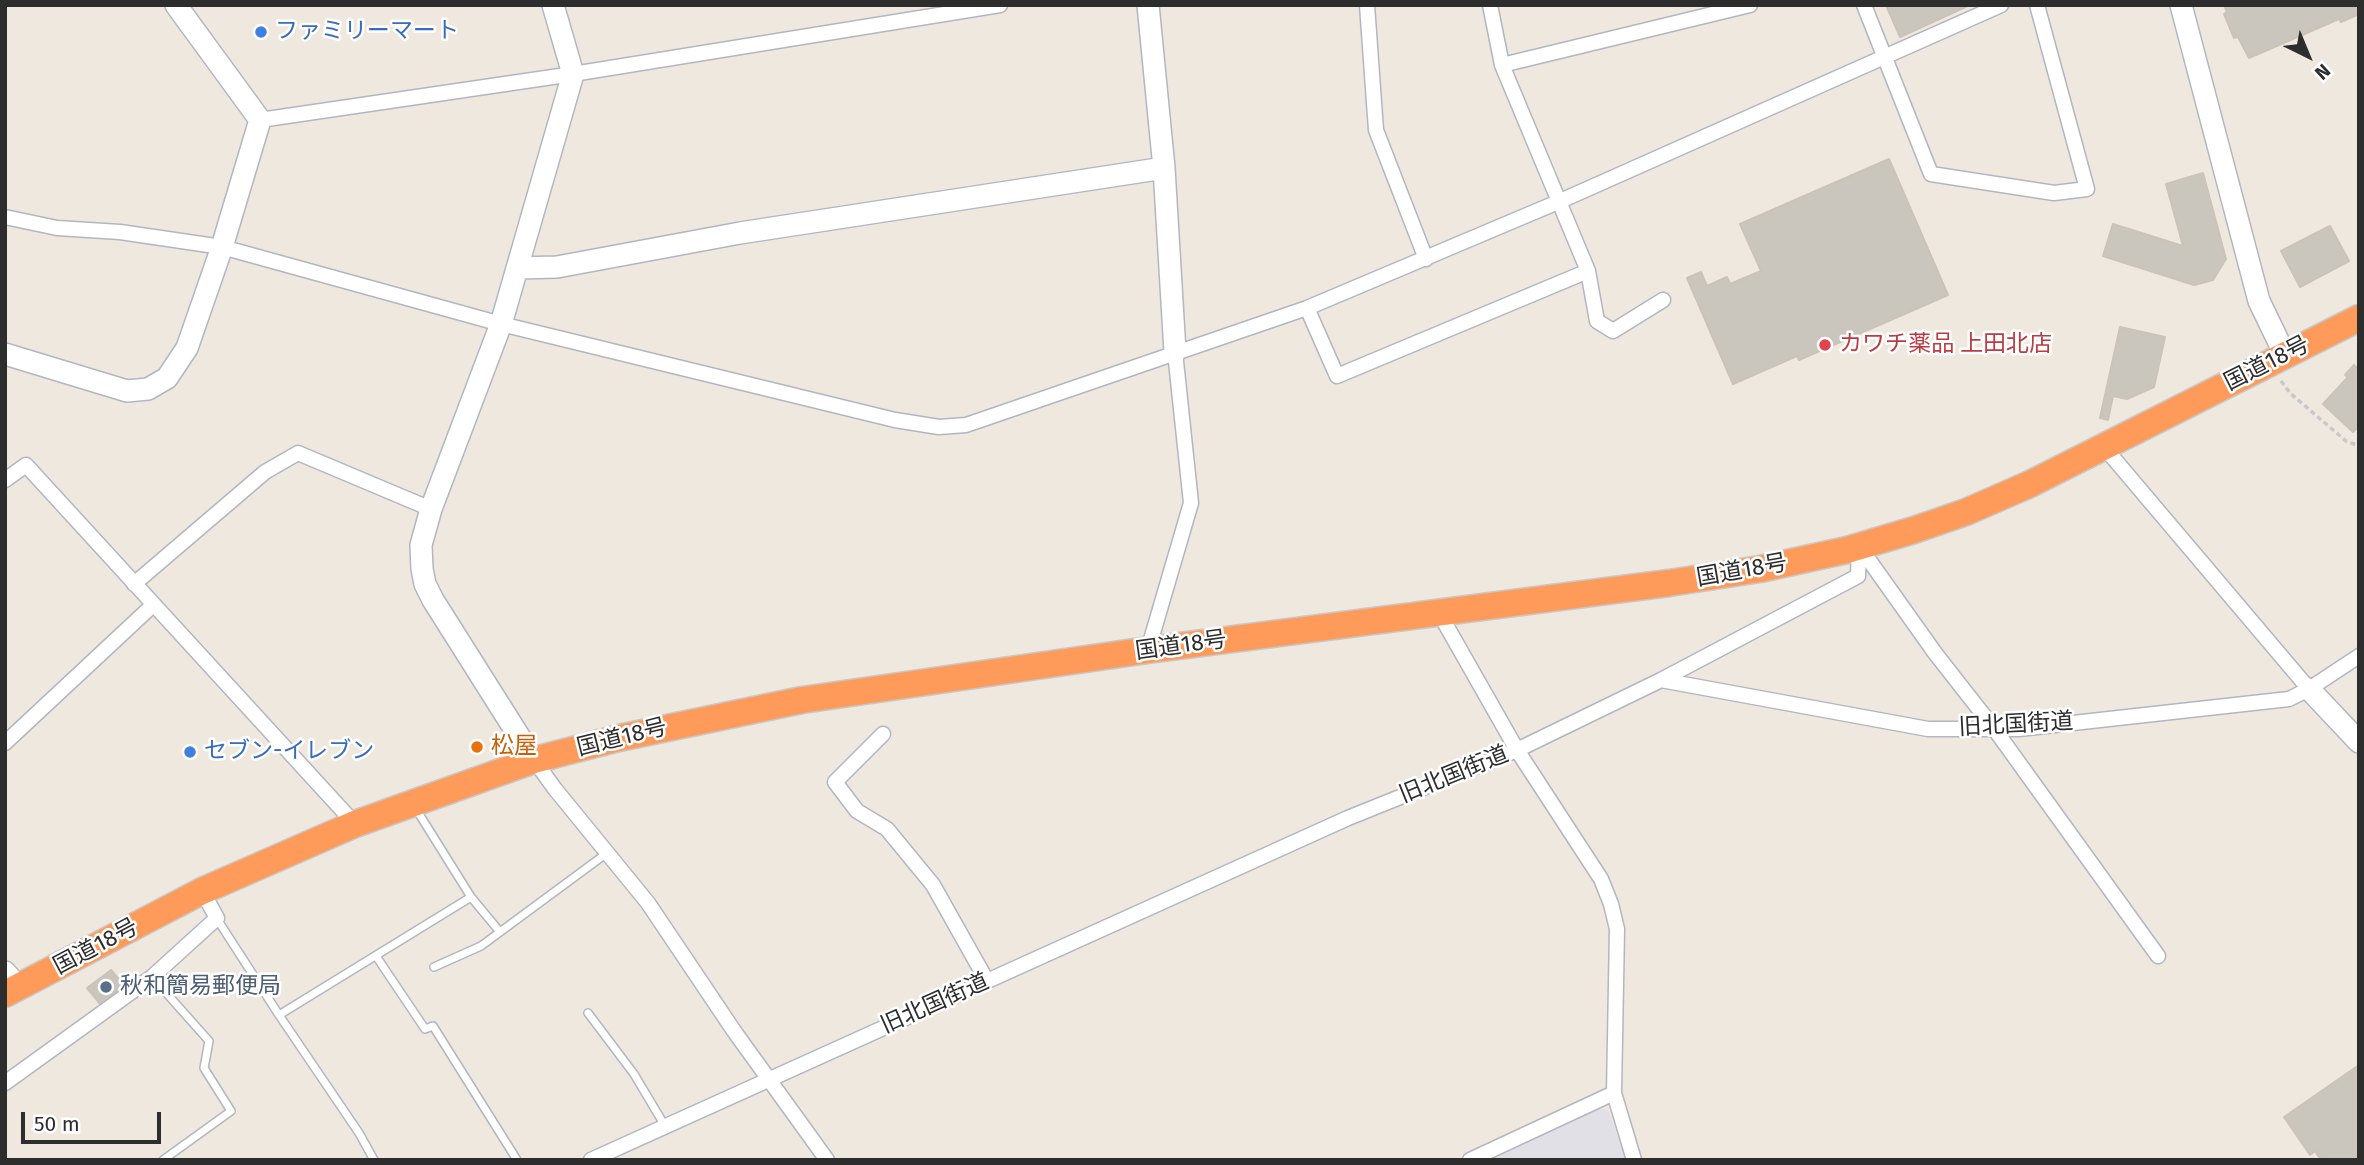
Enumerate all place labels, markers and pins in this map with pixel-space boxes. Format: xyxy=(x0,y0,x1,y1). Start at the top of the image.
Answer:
place label: ファミリーマート xyxy=(275,18,459,46)
marker: ファミリーマート xyxy=(253,24,269,40)
place label: カワチ薬品 上田北店 xyxy=(1839,331,2052,359)
marker: カワチ薬品 上田北店 xyxy=(1817,337,1833,353)
place label: 松屋 xyxy=(491,733,537,761)
place label: セブン-イレブン xyxy=(204,738,374,766)
marker: 松屋 xyxy=(469,739,485,755)
marker: セブン-イレブン xyxy=(182,744,198,760)
place label: 秋和簡易郵便局 xyxy=(120,973,281,1001)
marker: 秋和簡易郵便局 xyxy=(98,979,114,995)

